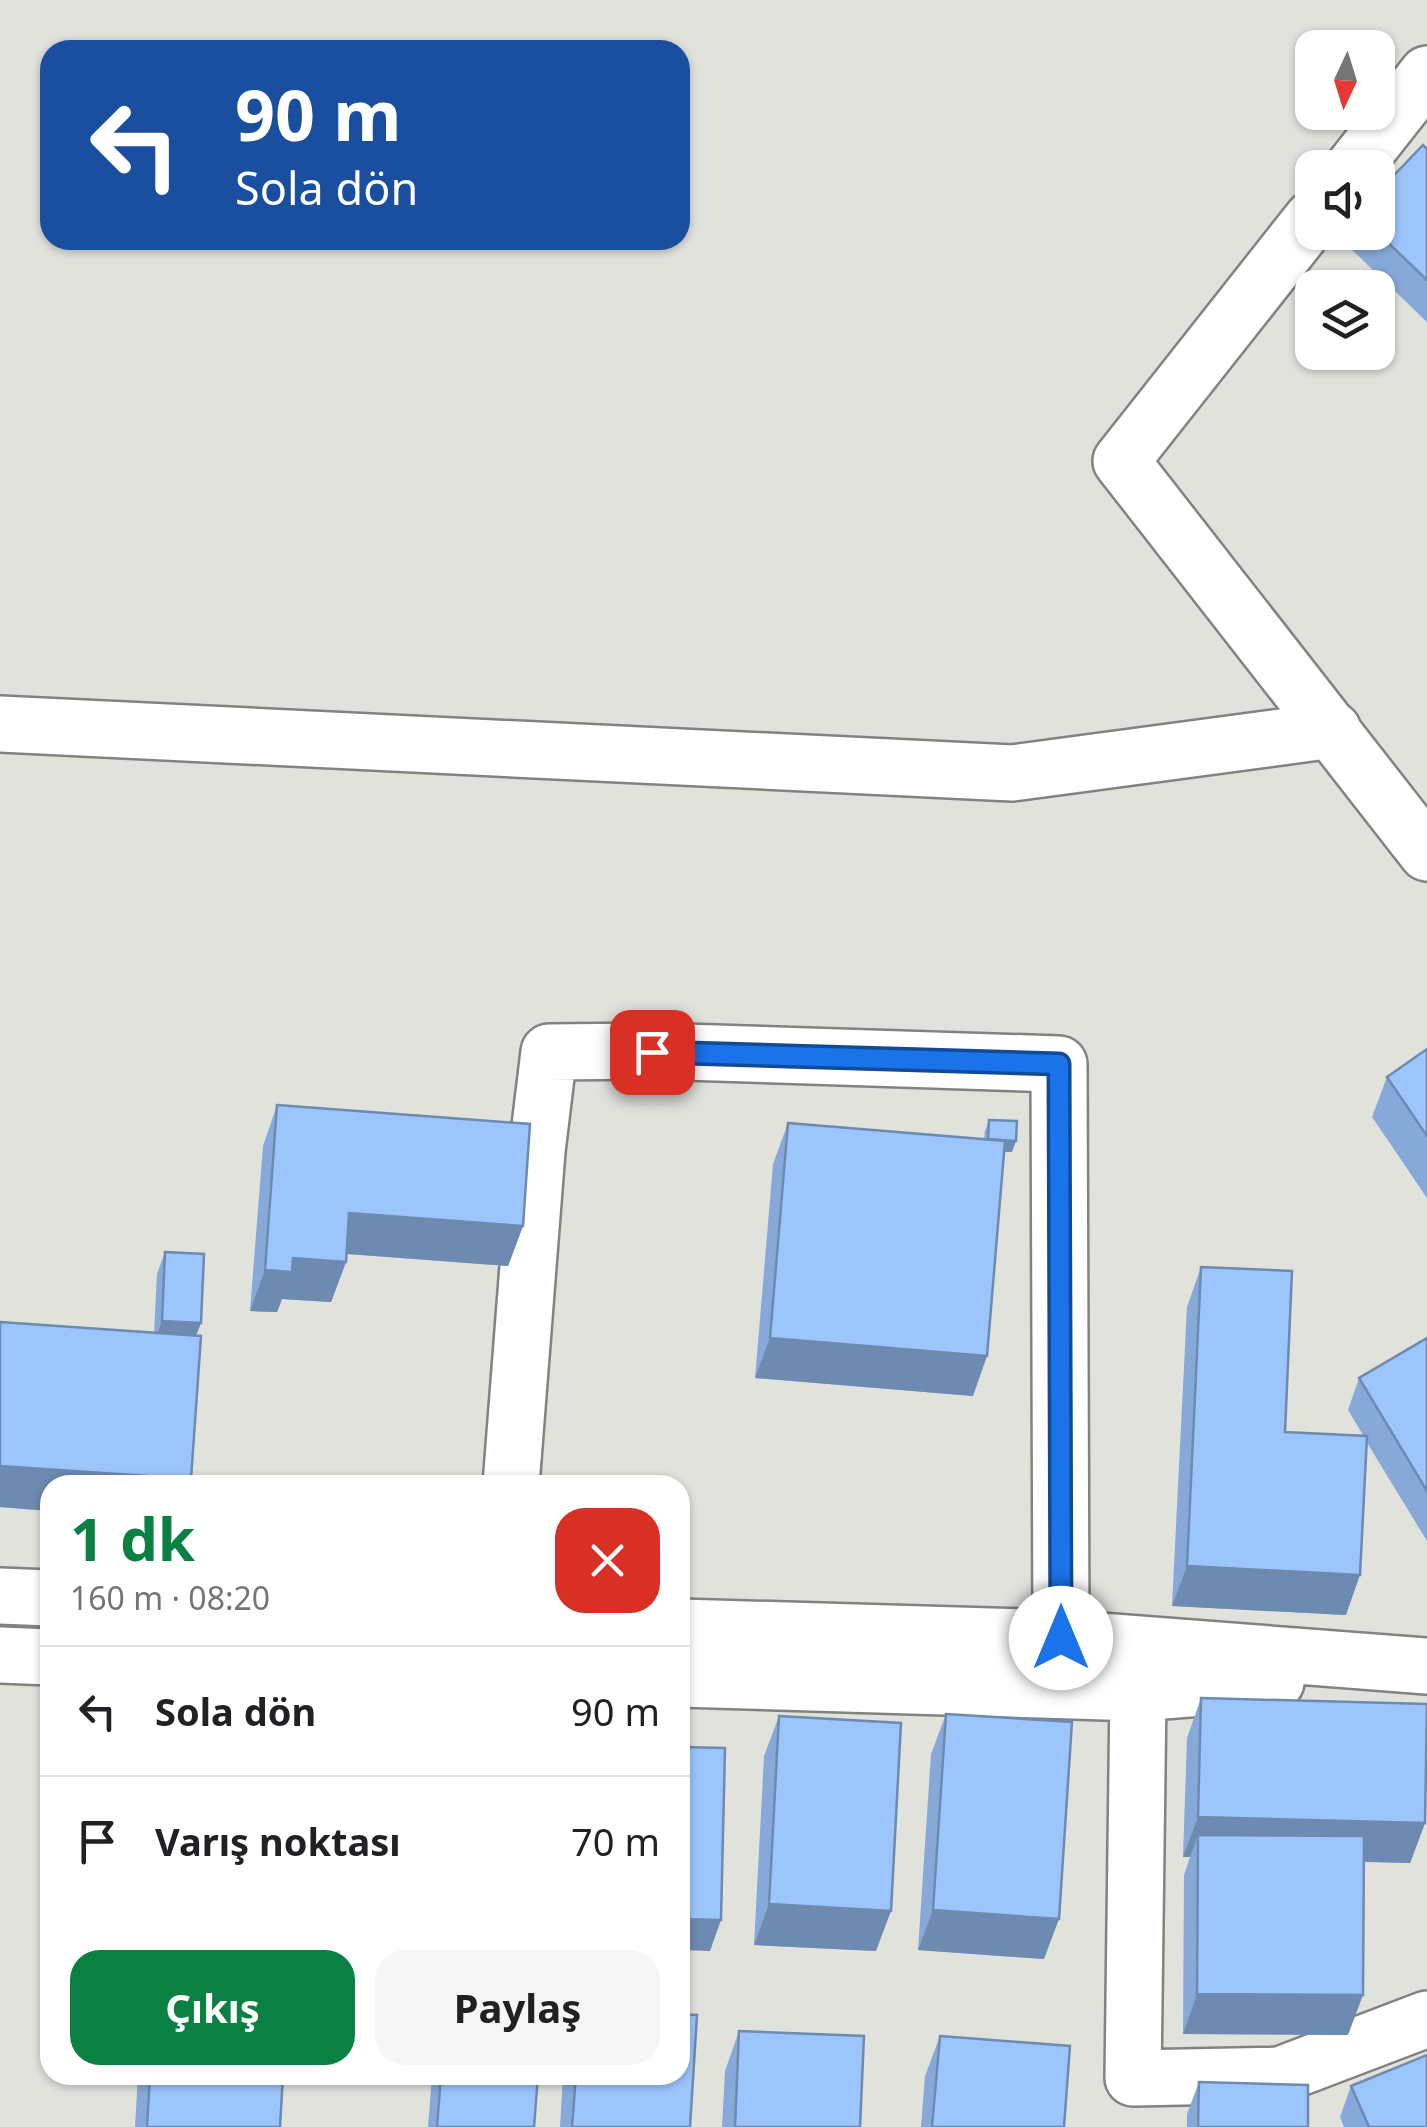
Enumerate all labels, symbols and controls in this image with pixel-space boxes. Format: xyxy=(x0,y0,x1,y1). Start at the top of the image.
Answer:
north arrow xyxy=(1295,30,1395,130)
map controls xyxy=(1295,30,1395,370)
text: 90 m xyxy=(235,66,402,162)
icon: left xyxy=(70,80,200,210)
button: sound xyxy=(1295,150,1395,250)
text: Sola dön xyxy=(235,157,418,218)
button: layers xyxy=(1295,270,1395,370)
pin xyxy=(610,1010,695,1095)
icon: arrive xyxy=(625,1025,680,1080)
text: 1 dk xyxy=(70,1497,195,1579)
button: close xyxy=(555,1508,660,1613)
text: 160 m · 08:20 xyxy=(70,1576,270,1619)
position arrow xyxy=(1009,1586,1113,1690)
icon: left xyxy=(70,1684,125,1739)
text: Sola dön xyxy=(155,1685,316,1737)
text: 90 m xyxy=(571,1685,660,1737)
icon: arrive xyxy=(70,1814,125,1869)
text: Varış noktası xyxy=(155,1815,401,1867)
text: 70 m xyxy=(571,1815,660,1867)
button: Çıkış xyxy=(70,1950,355,2065)
button: Paylaş xyxy=(375,1950,660,2065)

